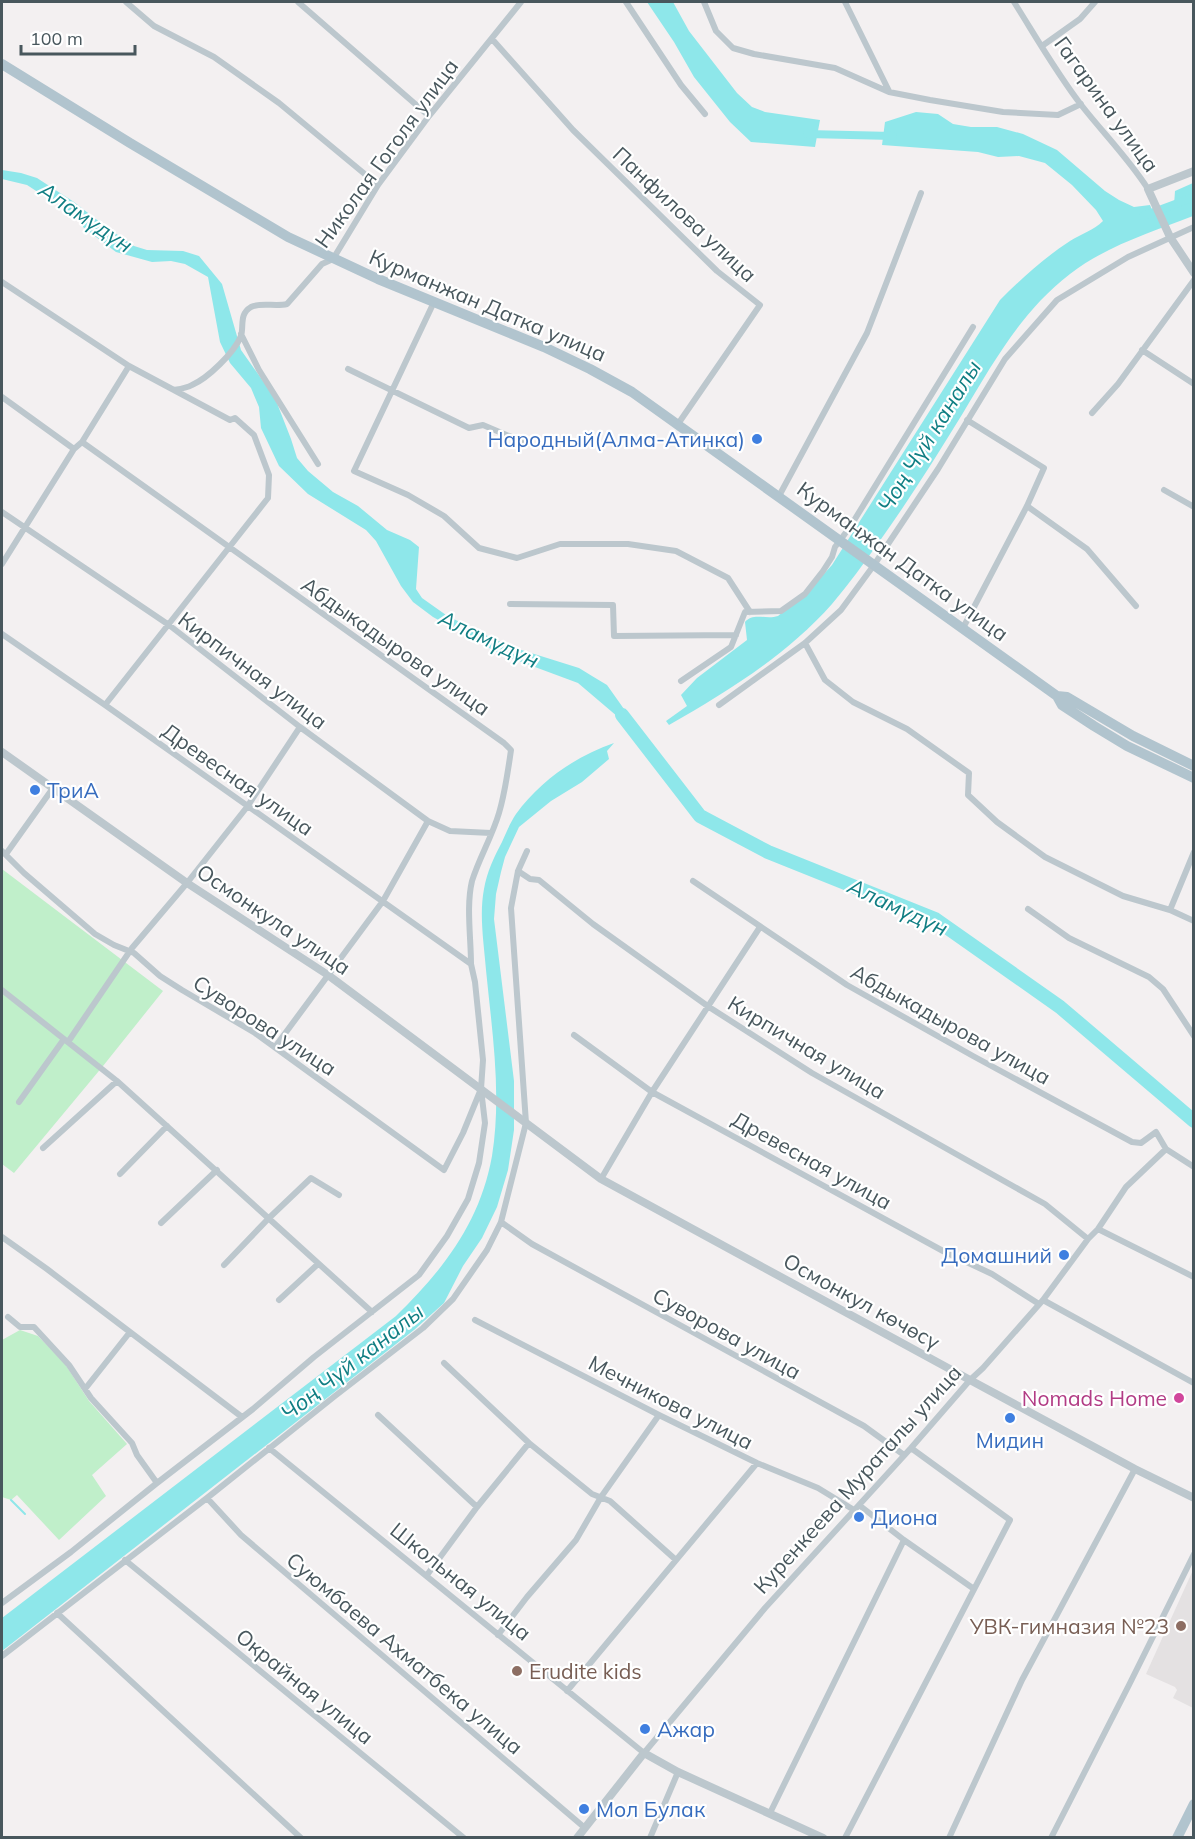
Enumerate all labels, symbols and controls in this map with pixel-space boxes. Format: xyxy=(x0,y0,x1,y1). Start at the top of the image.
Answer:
scale bar xyxy=(21,18,135,56)
text: 100 m xyxy=(30,27,83,50)
street label: Гагарина улица xyxy=(1049,31,1165,177)
street label: Николая Гоголя улица xyxy=(309,53,463,253)
street label: Панфилова улица xyxy=(608,141,762,287)
water label: Аламүдүн xyxy=(33,175,138,259)
street label: Курманжан Датка улица xyxy=(366,243,610,367)
water label: Чоң Чүй каналы xyxy=(871,355,987,517)
place label: Народный(Алма-Атинка) xyxy=(487,426,745,452)
marker: Народный(Алма-Атинка) xyxy=(750,432,764,446)
street label: Курманжан Датка улица xyxy=(792,476,1014,646)
street label: Абдыкадырова улица xyxy=(297,571,495,721)
water label: Аламүдүн xyxy=(434,603,543,674)
street label: Кирпичная улица xyxy=(173,606,333,734)
street label: Древесная улица xyxy=(157,717,319,841)
place label: ТриА xyxy=(47,777,99,803)
marker: ТриА xyxy=(28,783,42,797)
street label: Осмонкула улица xyxy=(192,858,356,980)
water label: Аламүдүн xyxy=(843,871,952,942)
street label: Абдыкадырова улица xyxy=(847,958,1055,1090)
street label: Суворова улица xyxy=(189,969,341,1081)
street label: Кирпичная улица xyxy=(723,990,891,1104)
street label: Древесная улица xyxy=(727,1105,897,1215)
place label: Домашний xyxy=(941,1242,1052,1268)
street label: Осмонкул көчөсү xyxy=(779,1247,945,1355)
marker: Домашний xyxy=(1057,1248,1071,1262)
street label: Суворова улица xyxy=(648,1282,806,1384)
water label: Чоң Чүй каналы xyxy=(275,1297,429,1427)
street label: Мечникова улица xyxy=(584,1349,758,1455)
street label: Куренкеева Мураталы улица xyxy=(748,1359,966,1599)
place label: Nomads Home xyxy=(1022,1385,1167,1411)
marker: Nomads Home xyxy=(1172,1391,1186,1405)
marker: Мидин xyxy=(1003,1411,1017,1425)
place label: Мидин xyxy=(976,1427,1044,1453)
place label: Диона xyxy=(871,1504,938,1530)
marker: Диона xyxy=(852,1510,866,1524)
street label: Школьная улица xyxy=(385,1516,537,1646)
street label: Суюмбаева Ахматбека улица xyxy=(282,1547,528,1759)
place label: УВК-гимназия №23 xyxy=(969,1613,1169,1639)
marker: УВК-гимназия №23 xyxy=(1174,1619,1188,1633)
street label: Окрайная улица xyxy=(231,1623,379,1749)
place label: Erudite kids xyxy=(529,1658,642,1684)
marker: Erudite kids xyxy=(510,1664,524,1678)
place label: Ажар xyxy=(657,1716,715,1742)
marker: Ажар xyxy=(638,1722,652,1736)
place label: Мол Булак xyxy=(596,1796,706,1822)
marker: Мол Булак xyxy=(577,1802,591,1816)

